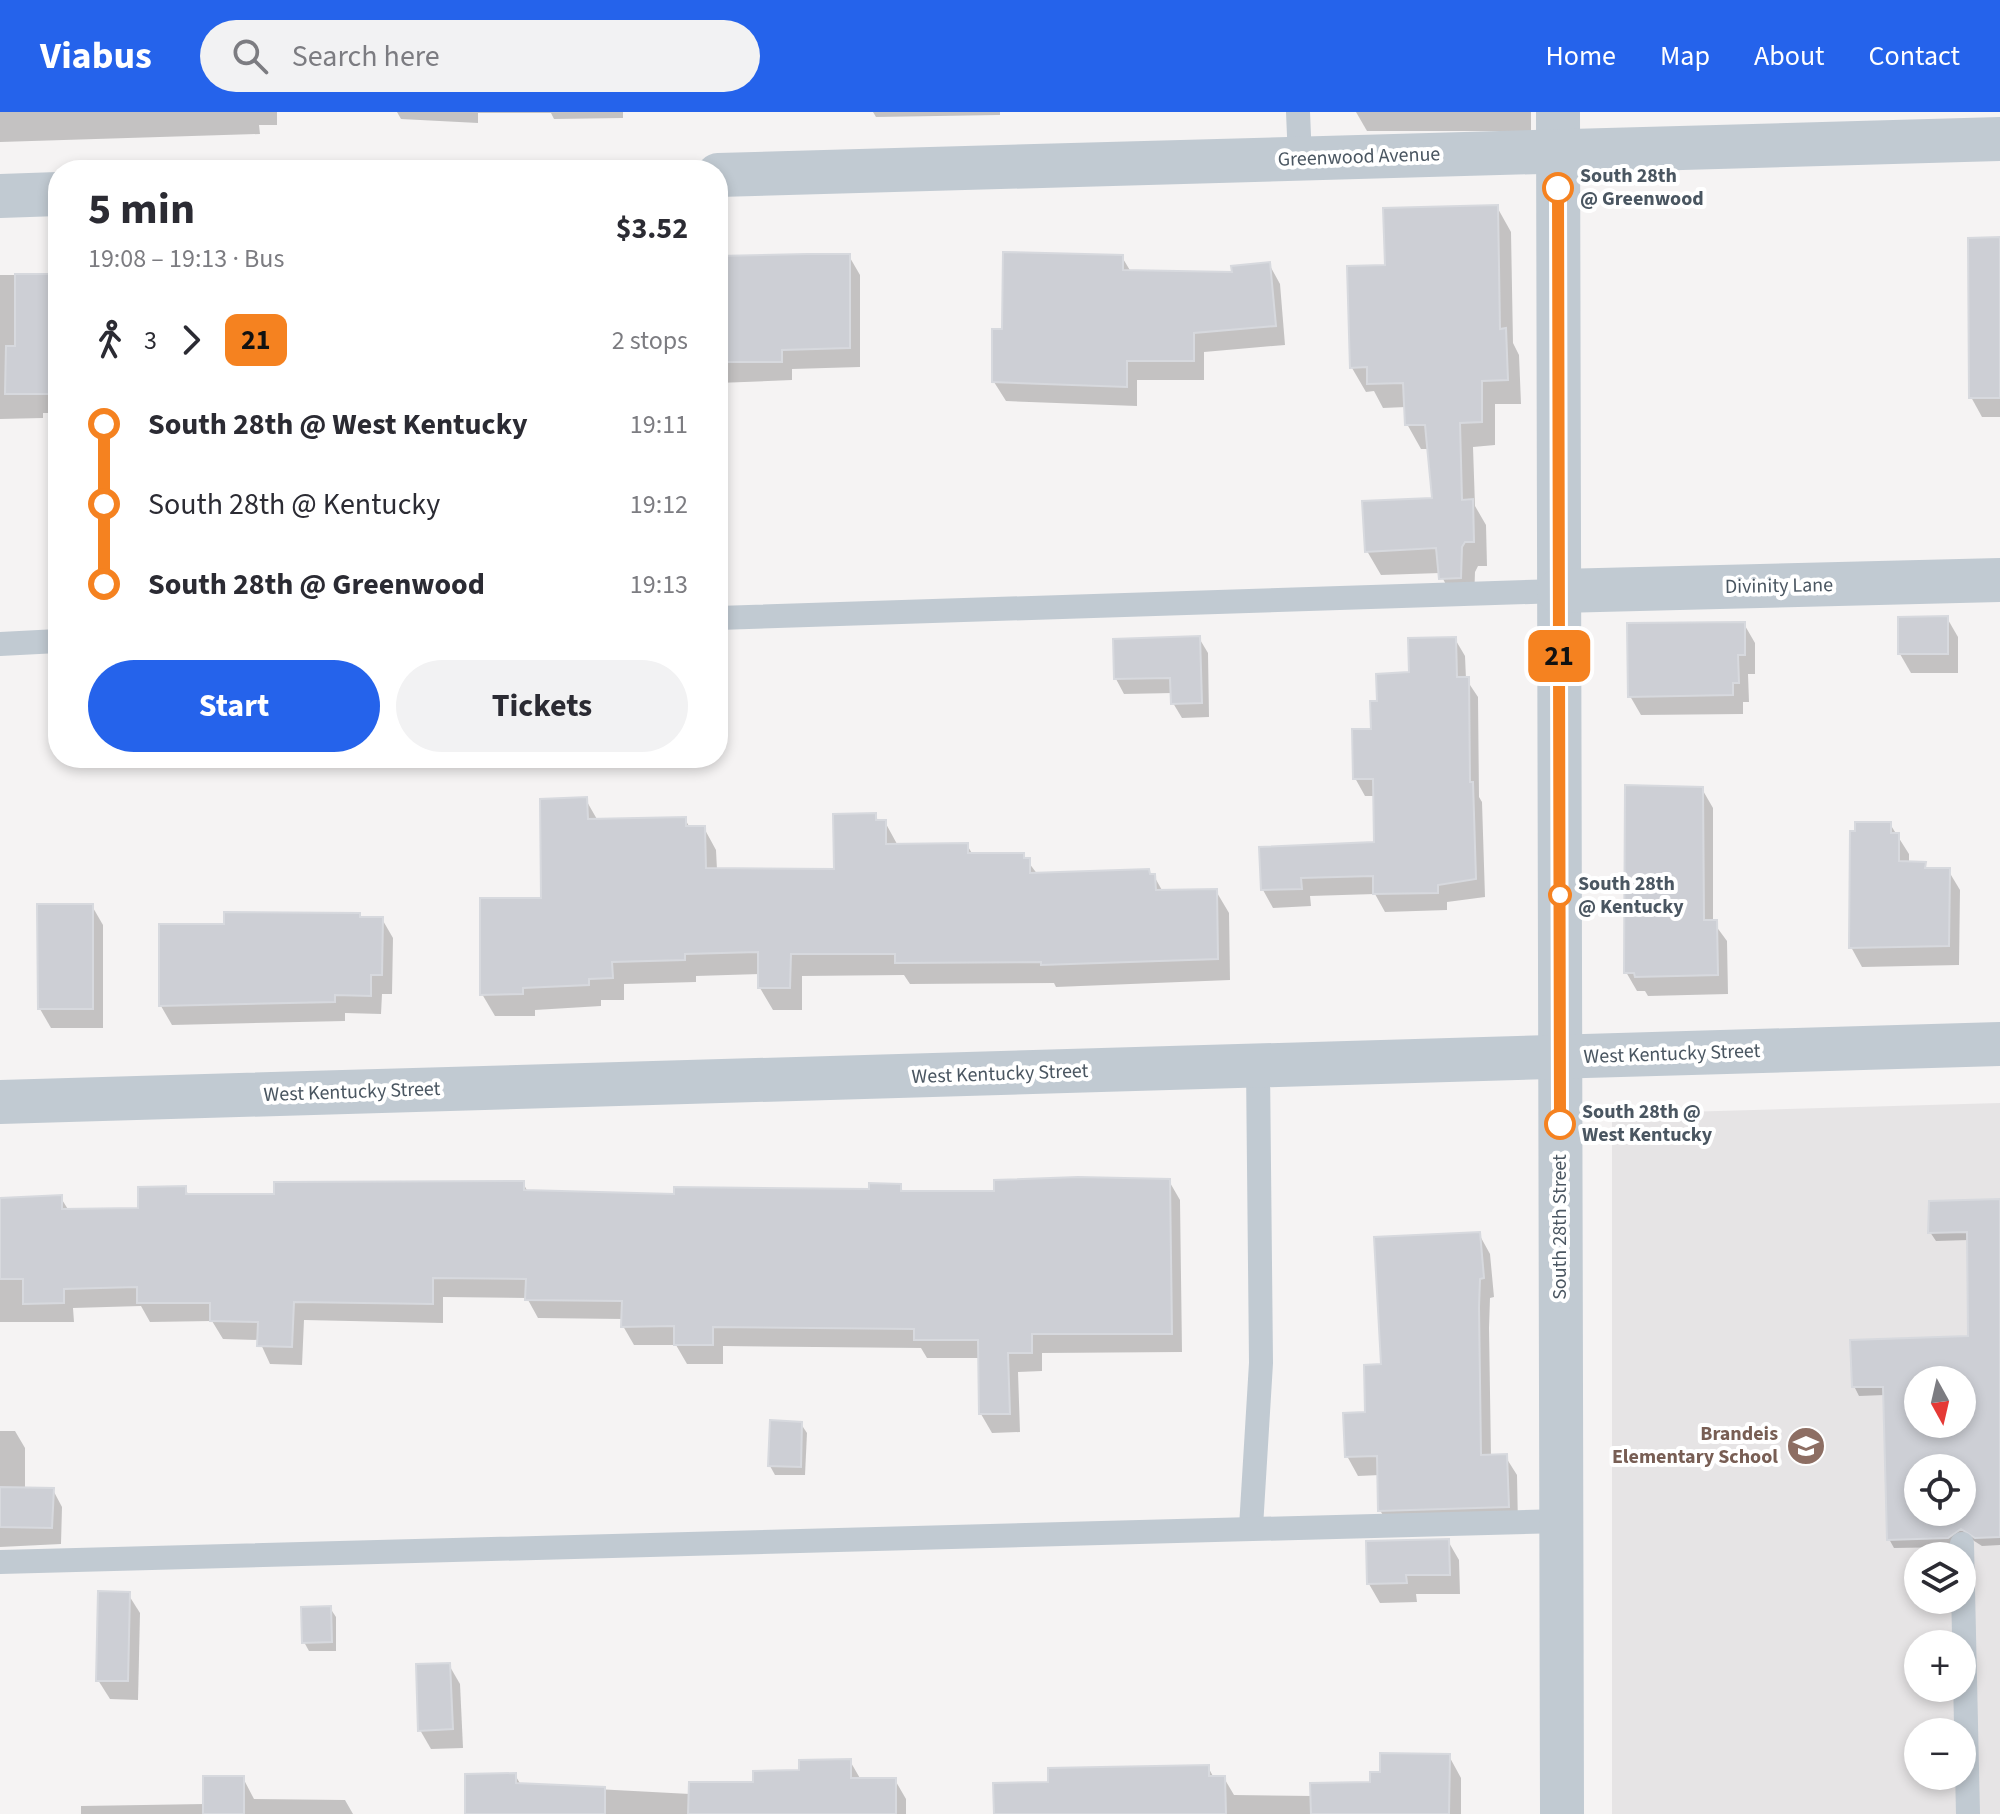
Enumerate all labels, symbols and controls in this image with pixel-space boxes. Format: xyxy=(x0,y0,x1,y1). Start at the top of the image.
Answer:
search box xyxy=(200,20,760,92)
text: Viabus xyxy=(40,29,152,83)
icon: search xyxy=(228,34,272,78)
text: Search here xyxy=(292,35,440,78)
text: Home xyxy=(1545,36,1616,76)
text: Map xyxy=(1660,36,1710,76)
text: About xyxy=(1754,36,1825,76)
text: Contact xyxy=(1869,36,1960,76)
street label: Greenwood Avenue xyxy=(1277,140,1441,174)
place label: South 28th @ Greenwood xyxy=(1580,162,1704,213)
marker: South 28th @ Greenwood xyxy=(1543,173,1573,203)
text: 5 min xyxy=(88,178,195,241)
text: $3.52 xyxy=(616,207,688,250)
text: 19:08 – 19:13 · Bus xyxy=(88,240,284,277)
icon: walk xyxy=(88,318,132,362)
icon: forward xyxy=(169,318,213,362)
text: 21 xyxy=(241,320,271,360)
text: 3 xyxy=(144,322,157,359)
text: 2 stops xyxy=(612,322,688,359)
text: South 28th @ West Kentucky xyxy=(148,403,528,446)
text: 19:11 xyxy=(630,406,688,443)
text: South 28th @ Kentucky xyxy=(148,483,440,526)
text: 19:12 xyxy=(630,486,688,523)
text: South 28th @ Greenwood xyxy=(148,563,485,606)
text: 19:13 xyxy=(630,566,688,603)
street label: Divinity Lane xyxy=(1725,571,1833,601)
line badge: 21 xyxy=(1523,630,1595,682)
text: 21 xyxy=(1544,636,1574,676)
button: Start xyxy=(88,660,380,752)
button: Tickets xyxy=(396,660,688,752)
place label: South 28th @ Kentucky xyxy=(1578,870,1684,921)
marker: South 28th @ Kentucky xyxy=(1549,884,1571,906)
street label: West Kentucky Street xyxy=(1583,1037,1761,1071)
street label: West Kentucky Street xyxy=(911,1057,1089,1091)
street label: West Kentucky Street xyxy=(263,1075,441,1109)
place label: South 28th @ West Kentucky xyxy=(1582,1098,1713,1149)
marker: South 28th @ West Kentucky xyxy=(1545,1109,1575,1139)
street label: South 28th Street xyxy=(1546,1154,1574,1300)
north arrow xyxy=(1904,1366,1976,1438)
map controls xyxy=(1904,1366,1976,1790)
place label: Brandeis Elementary School xyxy=(1612,1420,1778,1471)
school or university icon: Brandeis Elementary School xyxy=(1785,1425,1827,1467)
button: locate xyxy=(1904,1454,1976,1526)
button: layers xyxy=(1904,1542,1976,1614)
button: + xyxy=(1904,1630,1976,1702)
button: − xyxy=(1904,1718,1976,1790)

